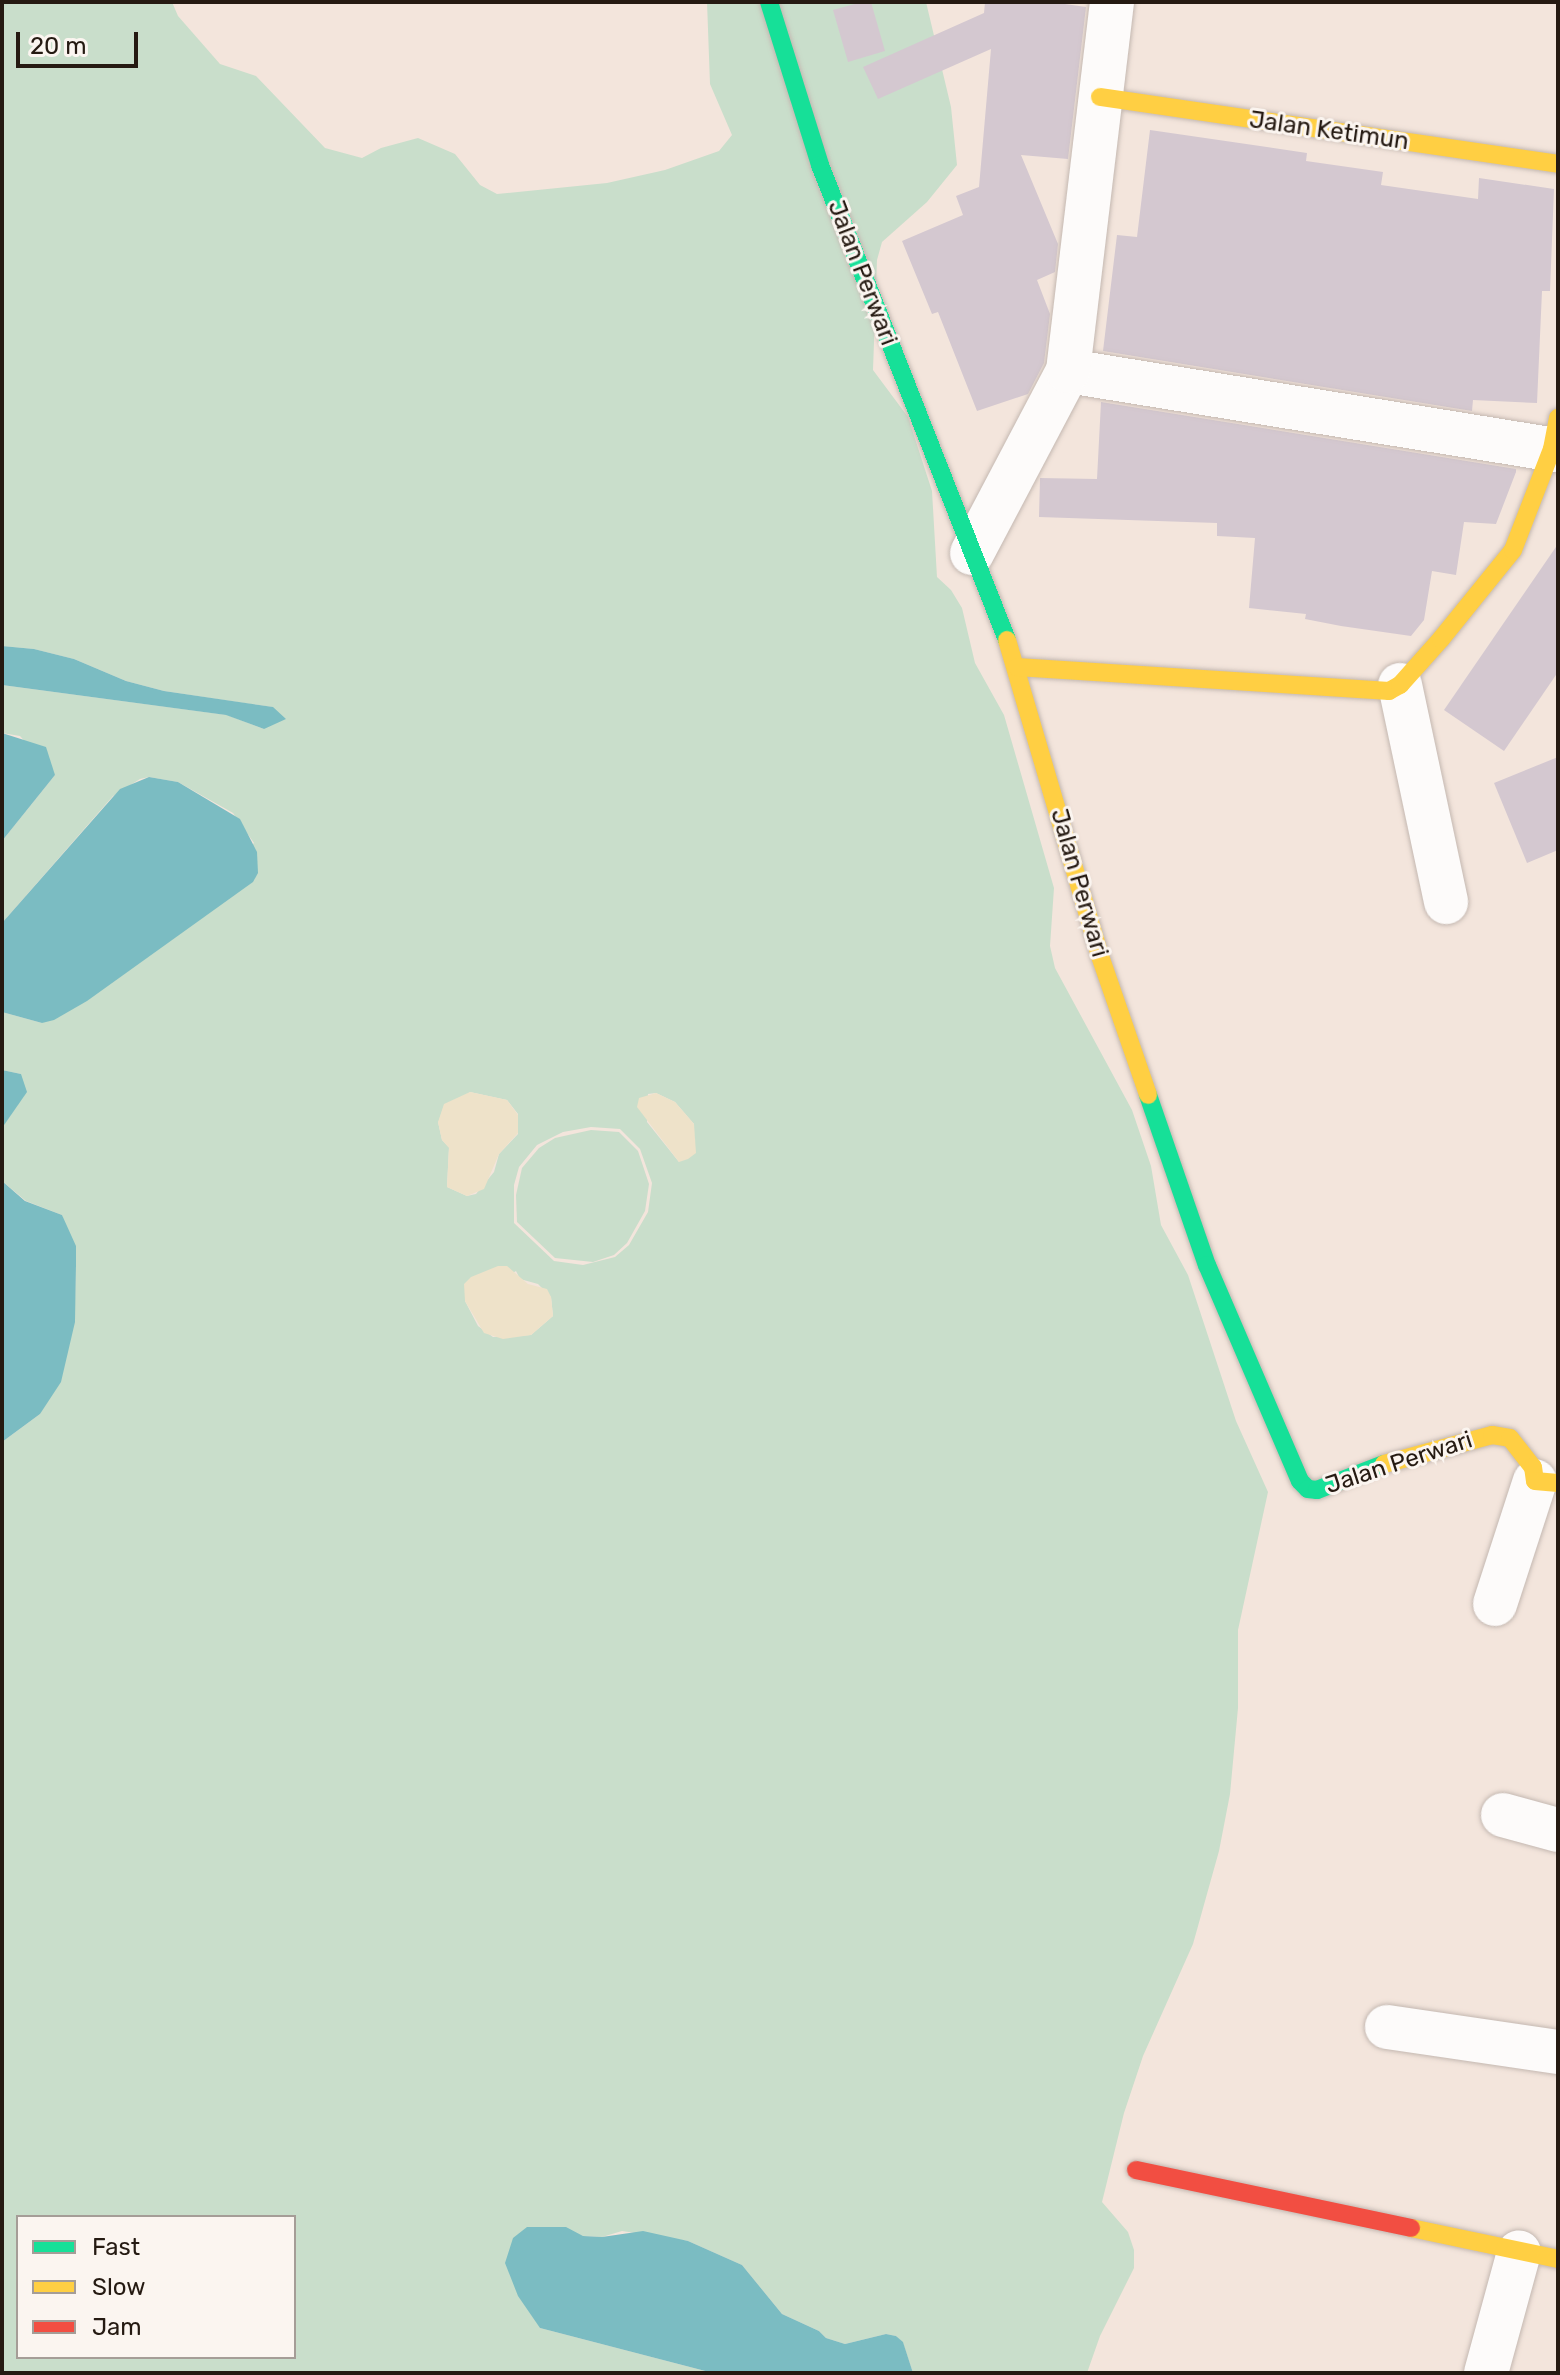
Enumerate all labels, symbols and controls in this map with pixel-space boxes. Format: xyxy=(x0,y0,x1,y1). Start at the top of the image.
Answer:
scale bar xyxy=(20,16,142,66)
text: 20 m xyxy=(30,32,87,60)
street label: Jalan Ketimun xyxy=(1248,106,1410,156)
street label: Jalan Perwari xyxy=(821,197,903,349)
street label: Jalan Perwari xyxy=(1044,806,1114,960)
street label: Jalan Perwari xyxy=(1322,1426,1476,1500)
legend xyxy=(16,2215,296,2359)
text: Fast xyxy=(92,2233,140,2261)
text: Slow xyxy=(92,2273,145,2301)
text: Jam xyxy=(92,2313,142,2341)

